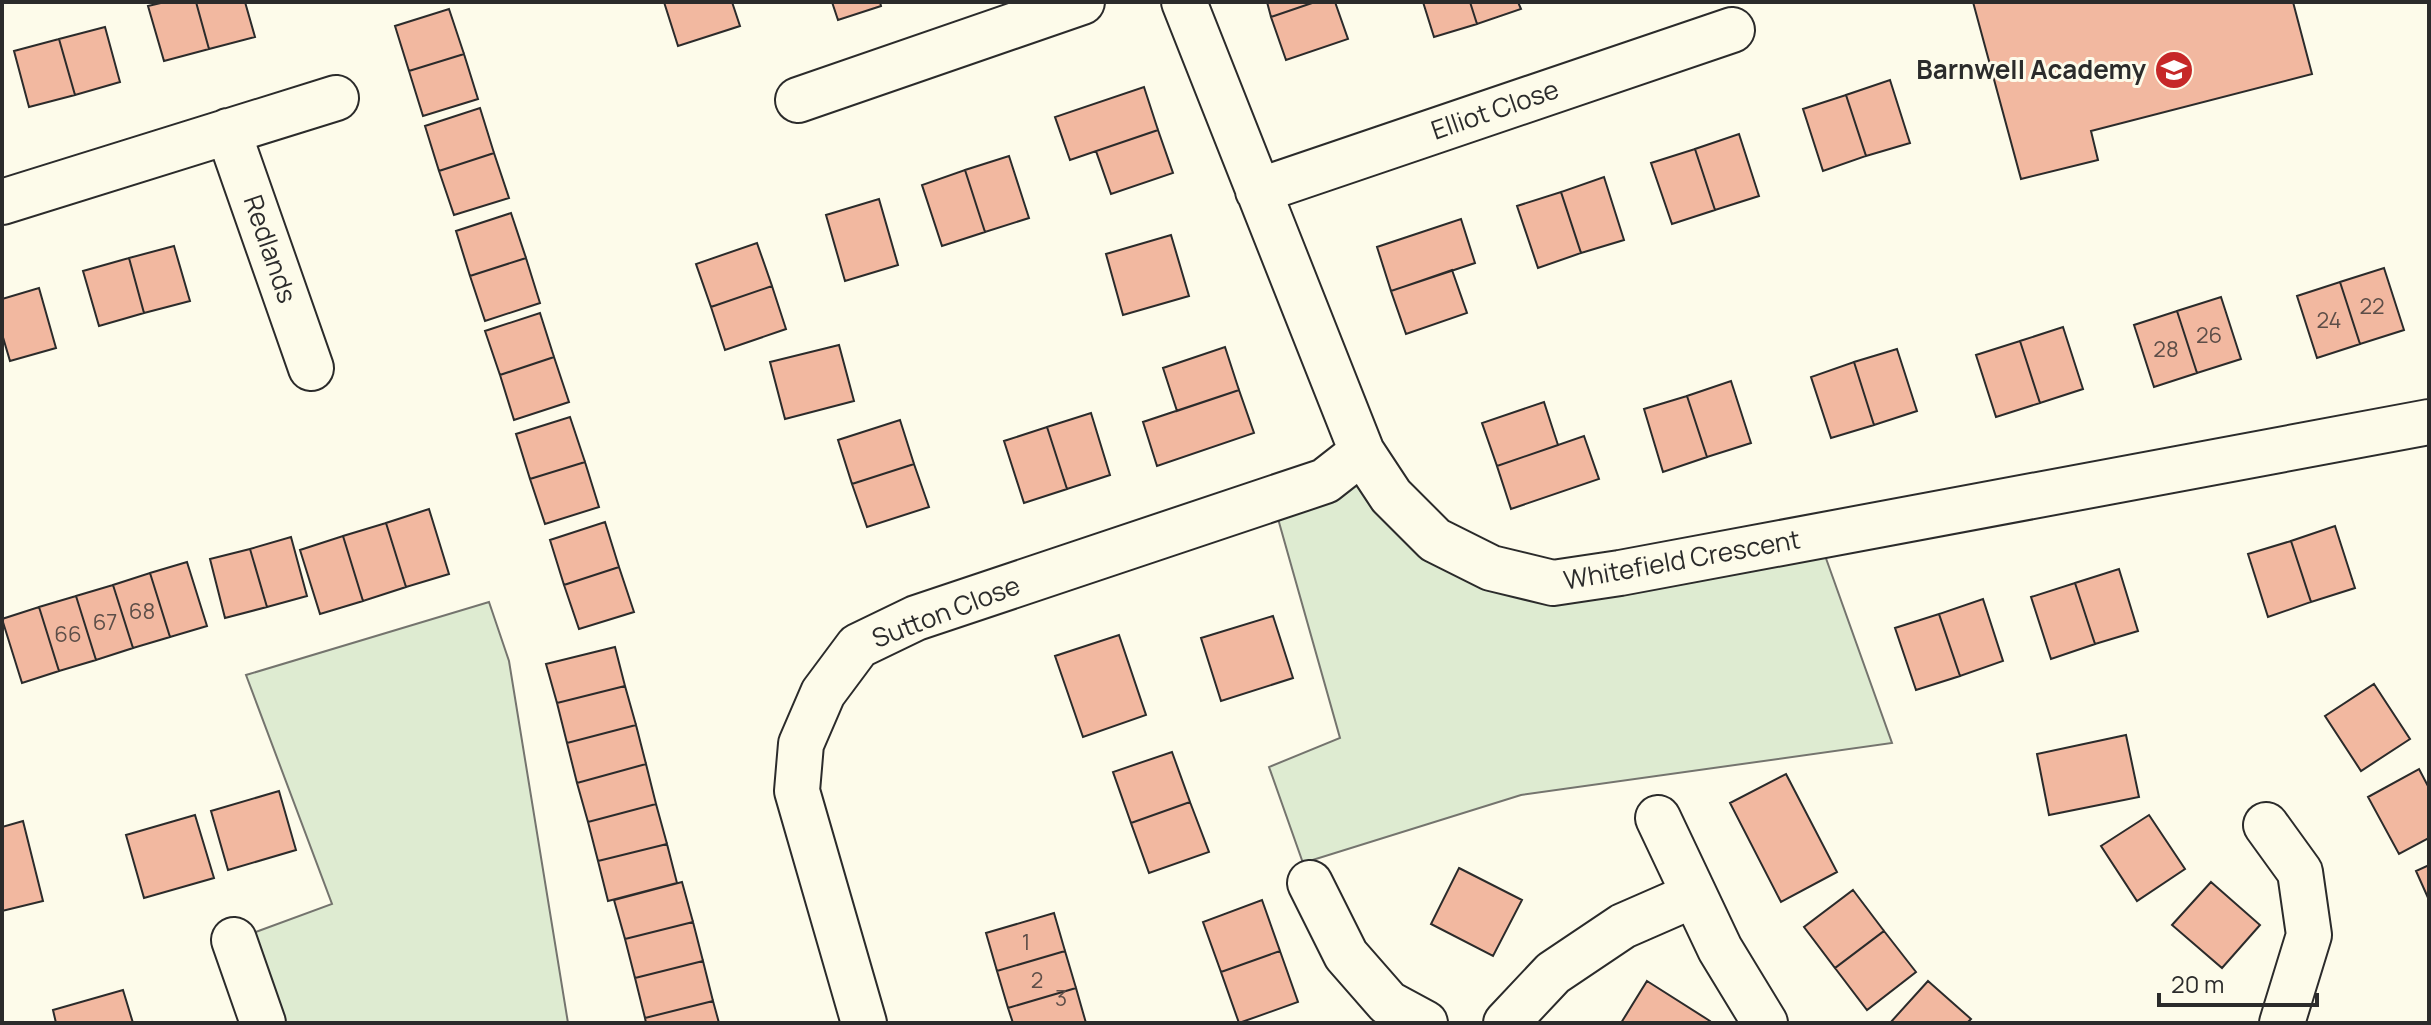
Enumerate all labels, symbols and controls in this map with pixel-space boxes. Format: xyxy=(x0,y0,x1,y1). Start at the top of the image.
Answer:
school or university icon: Barnwell Academy xyxy=(2153,49,2195,91)
place label: Barnwell Academy xyxy=(1916,51,2146,87)
street label: Elliot Close xyxy=(1426,70,1563,148)
street label: Redlands xyxy=(236,190,306,307)
house number: 22 xyxy=(2359,291,2385,321)
house number: 24 xyxy=(2316,305,2342,335)
house number: 26 xyxy=(2196,320,2222,350)
house number: 28 xyxy=(2153,334,2179,364)
street label: Whitefield Crescent xyxy=(1561,520,1803,598)
street label: Sutton Close xyxy=(867,566,1025,656)
house number: 68 xyxy=(129,596,155,626)
house number: 67 xyxy=(93,607,117,637)
house number: 66 xyxy=(54,619,82,649)
house number: 1 xyxy=(1022,927,1030,957)
scale bar xyxy=(2159,957,2317,1007)
house number: 2 xyxy=(1031,965,1043,995)
text: 20 m xyxy=(2171,967,2224,1000)
house number: 3 xyxy=(1055,983,1067,1013)

